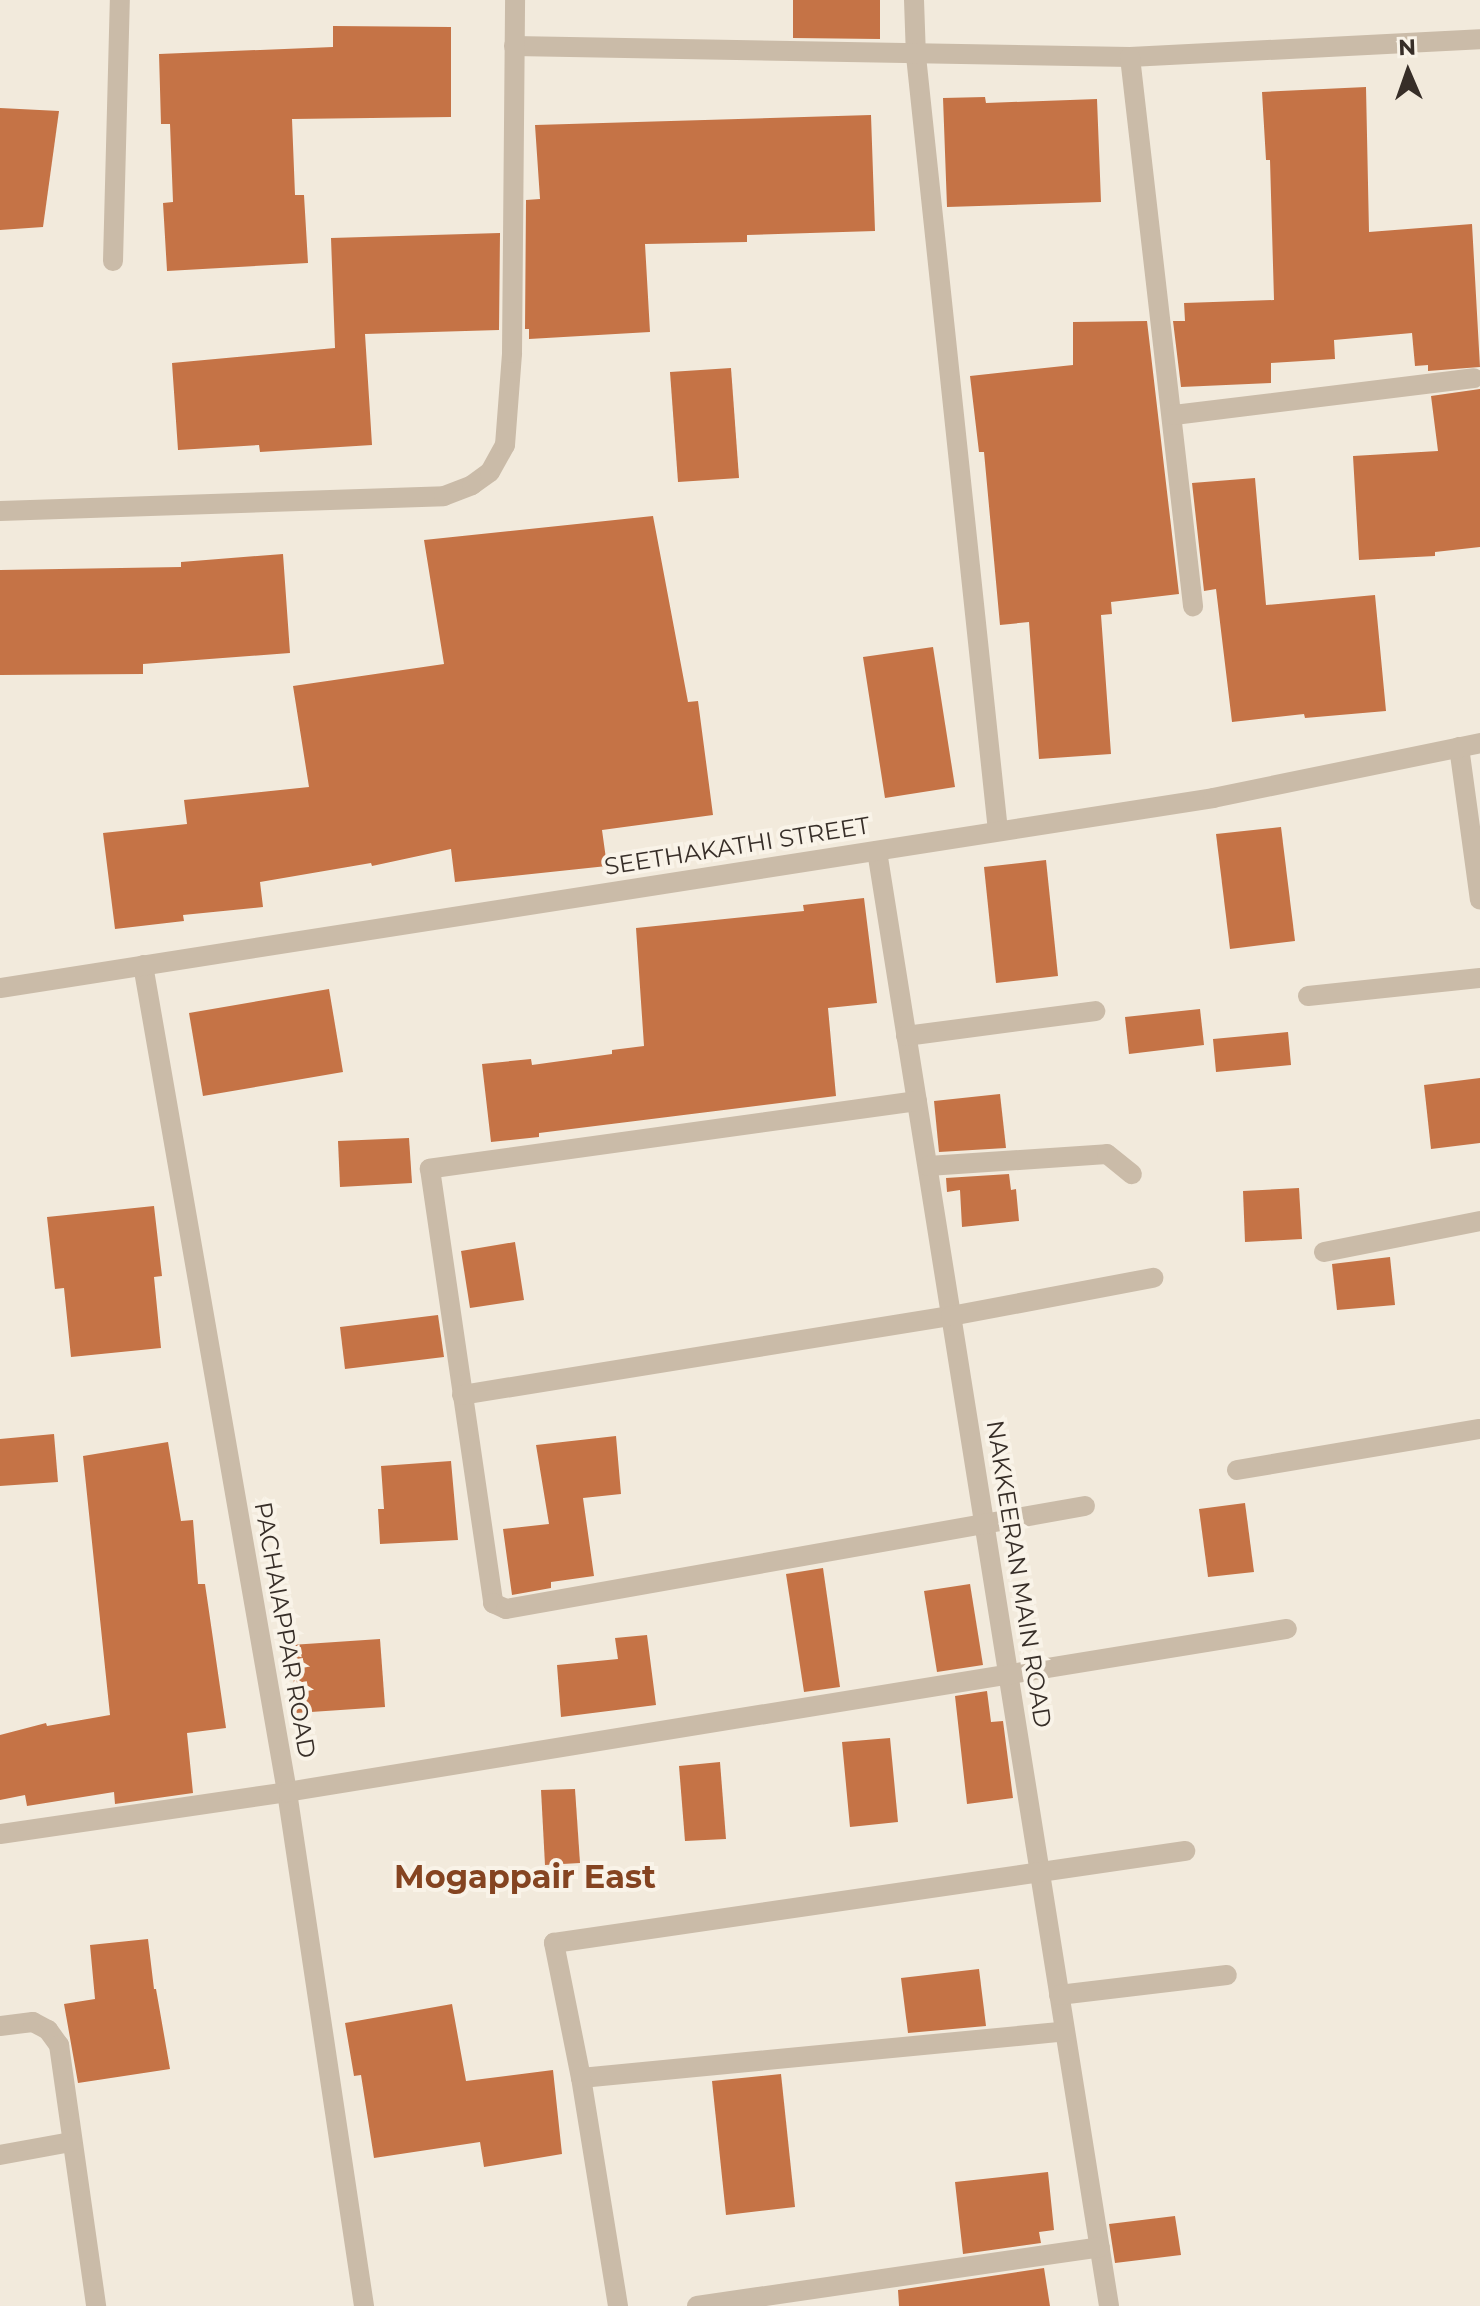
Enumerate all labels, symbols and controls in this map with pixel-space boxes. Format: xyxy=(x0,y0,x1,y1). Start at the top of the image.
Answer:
north arrow xyxy=(1368,32,1448,112)
text: N xyxy=(1398,34,1417,61)
street label: SEETHAKATHI STREET xyxy=(602,811,872,881)
street label: NAKKEERAN MAIN ROAD xyxy=(980,1418,1058,1730)
street label: PACHAIAPPAR ROAD xyxy=(248,1500,322,1760)
district label: Mogappair East xyxy=(394,1858,656,1896)

